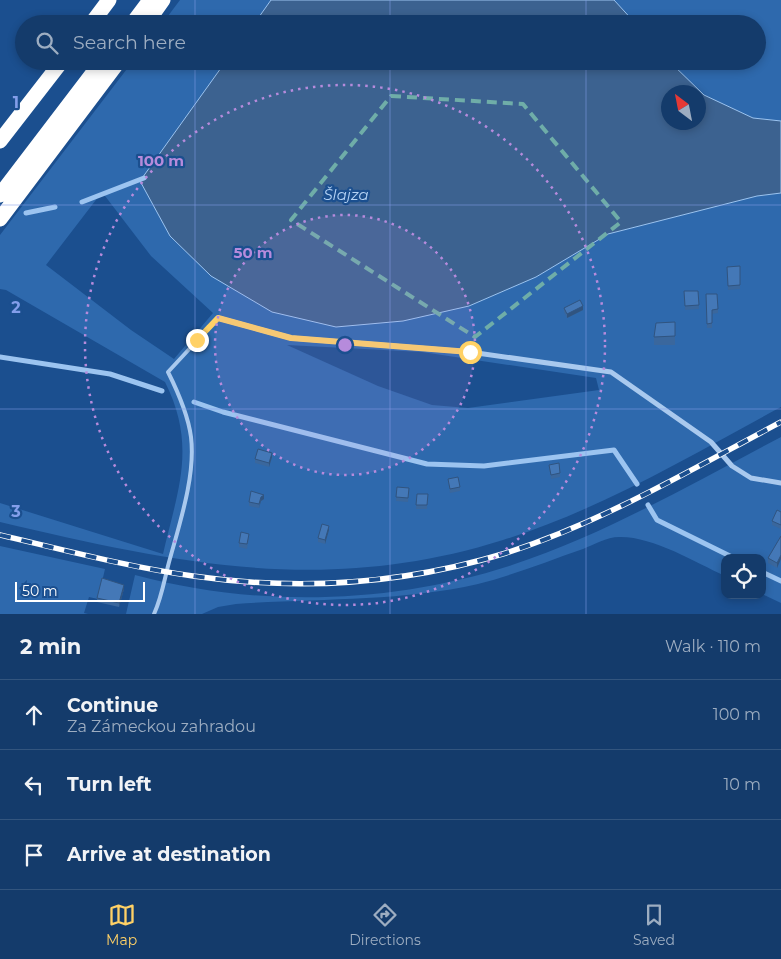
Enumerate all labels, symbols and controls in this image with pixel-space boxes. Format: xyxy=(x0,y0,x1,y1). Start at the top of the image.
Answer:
search box xyxy=(15,15,766,70)
icon: search xyxy=(33,29,61,57)
text: Search here xyxy=(73,31,186,54)
north arrow xyxy=(661,85,706,130)
text: 1 xyxy=(13,93,19,112)
text: 100 m xyxy=(138,151,184,170)
water label: Šlajza xyxy=(323,185,369,204)
text: 50 m xyxy=(233,243,273,262)
text: 2 xyxy=(11,298,21,317)
route end xyxy=(186,329,209,352)
centre of rings xyxy=(336,336,354,354)
route start xyxy=(459,341,482,364)
text: 3 xyxy=(10,502,21,521)
map controls xyxy=(721,554,766,599)
button: locate xyxy=(721,554,766,599)
scale bar xyxy=(15,579,145,602)
text: 50 m xyxy=(22,582,58,600)
text: 2 min xyxy=(20,634,81,659)
text: Walk · 110 m xyxy=(665,637,761,656)
text: Continue xyxy=(67,694,158,717)
icon: ahead xyxy=(20,701,48,729)
text: 100 m xyxy=(713,705,761,724)
text: Za Zámeckou zahradou xyxy=(67,717,256,736)
icon: left xyxy=(20,771,48,799)
text: Turn left xyxy=(67,773,152,796)
text: 10 m xyxy=(723,775,761,794)
icon: arrive xyxy=(20,841,48,869)
text: Arrive at destination xyxy=(67,843,271,866)
tab: Map xyxy=(106,901,137,949)
tab: Directions xyxy=(349,901,421,949)
tab: Saved xyxy=(633,901,675,949)

